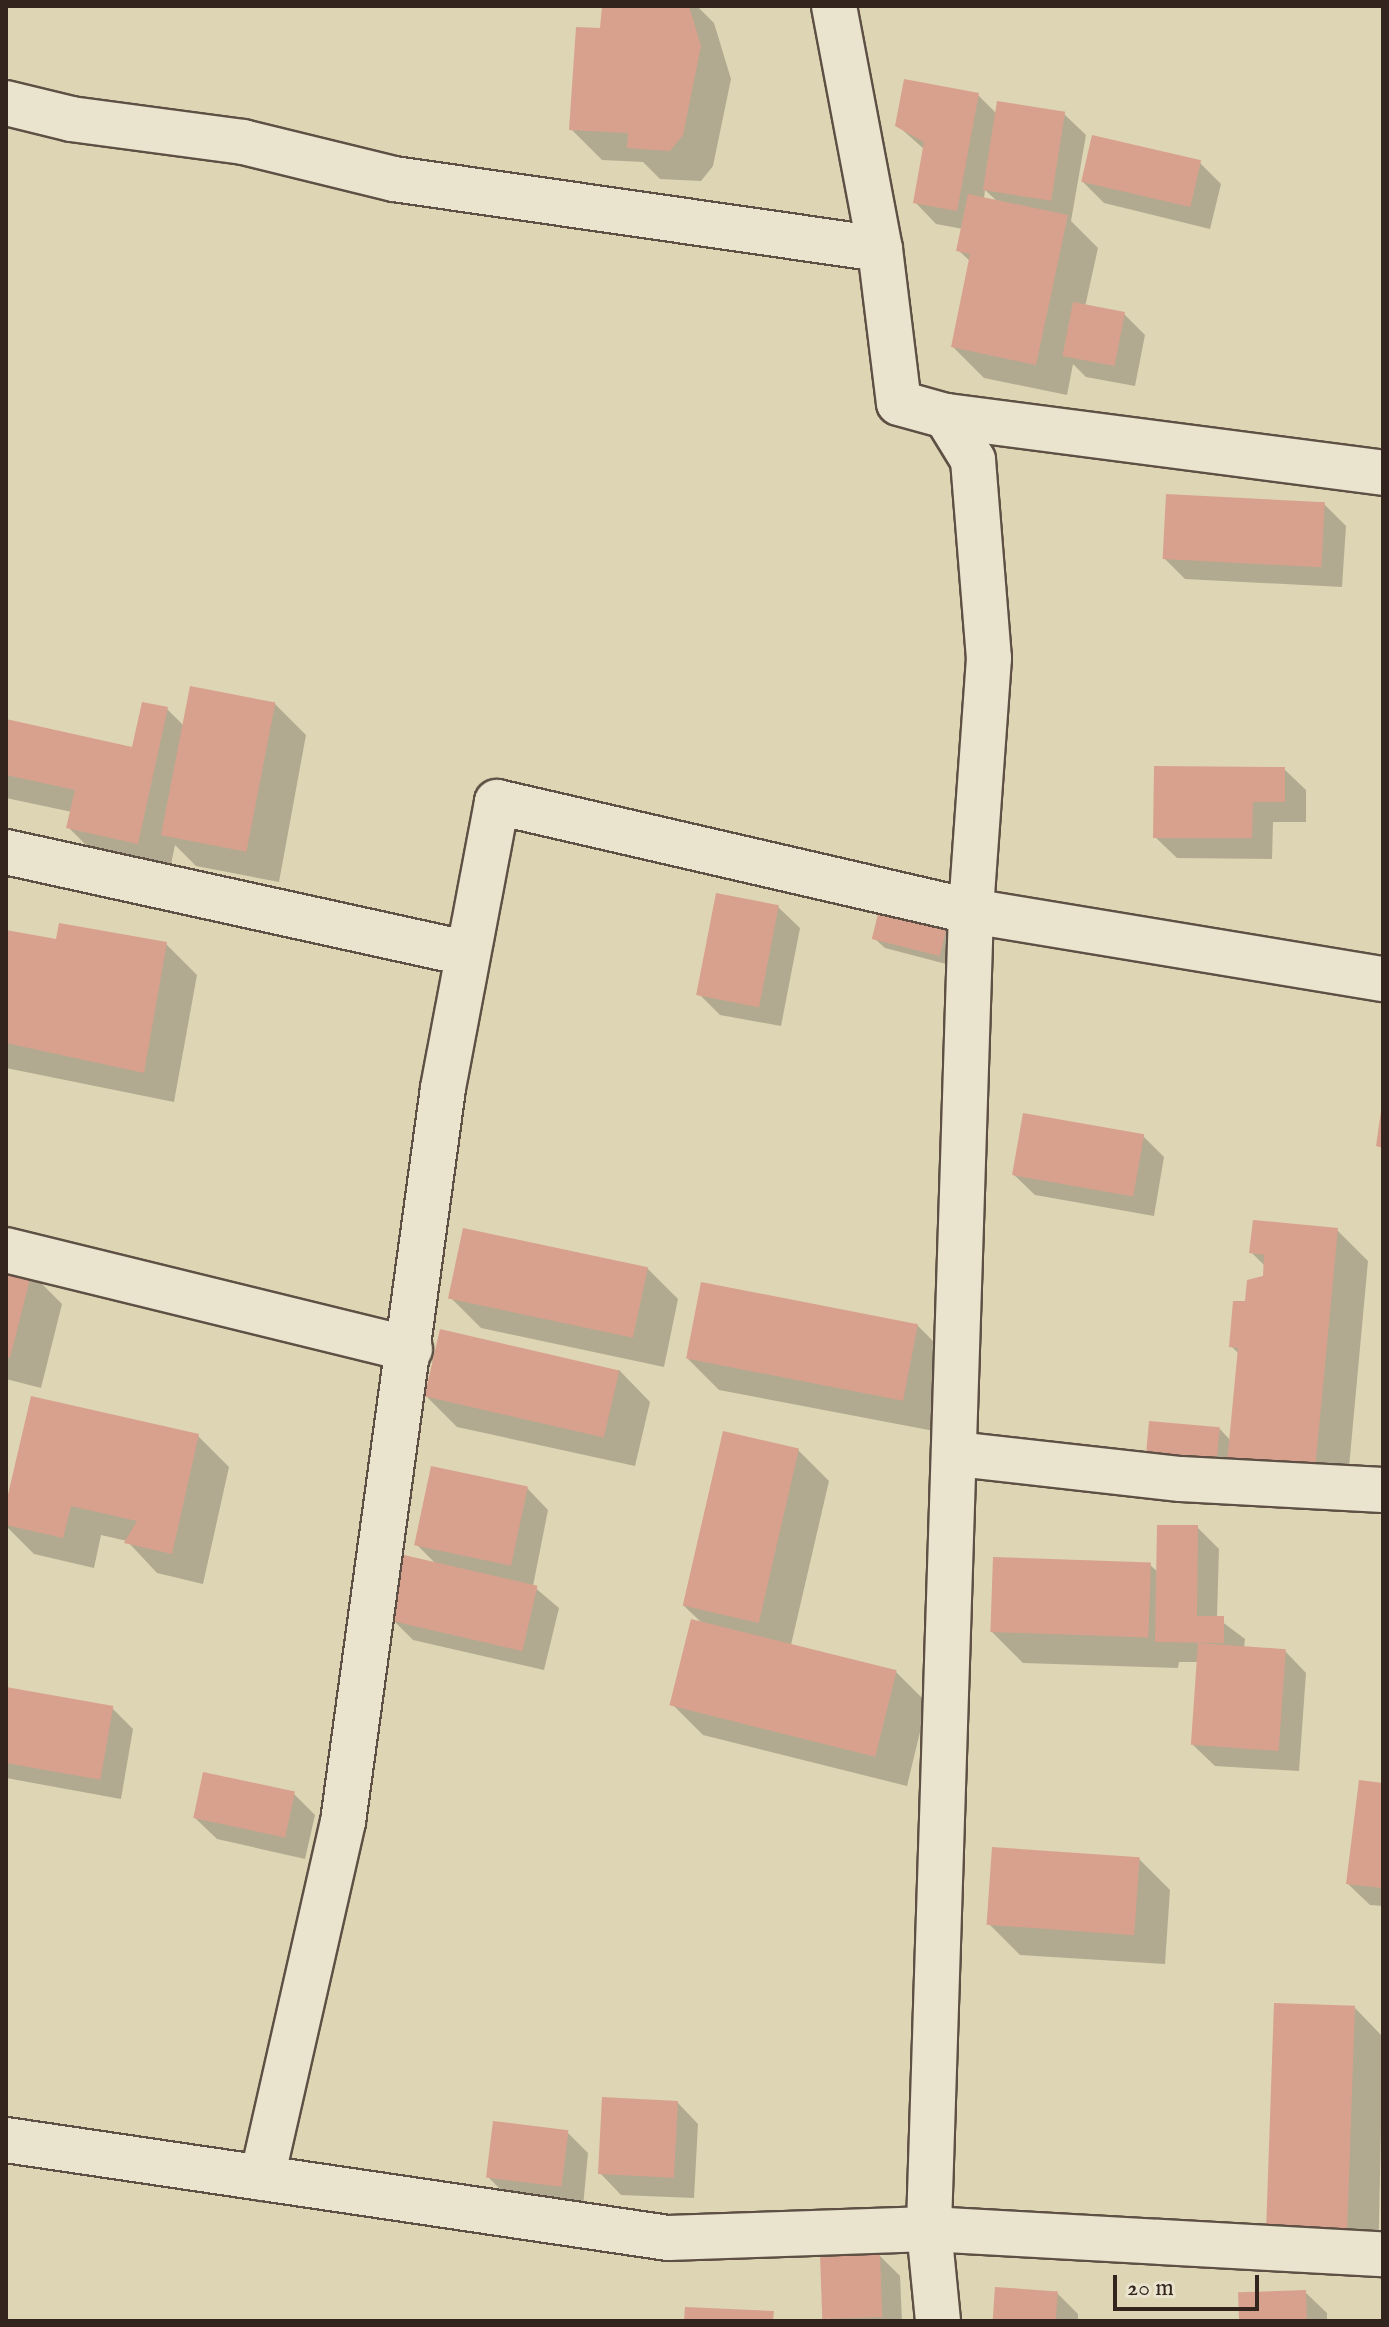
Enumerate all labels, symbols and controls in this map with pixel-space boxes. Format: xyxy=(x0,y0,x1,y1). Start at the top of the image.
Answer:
scale bar xyxy=(1117,2259,1263,2309)
text: 20 m xyxy=(1127,2273,1174,2304)

